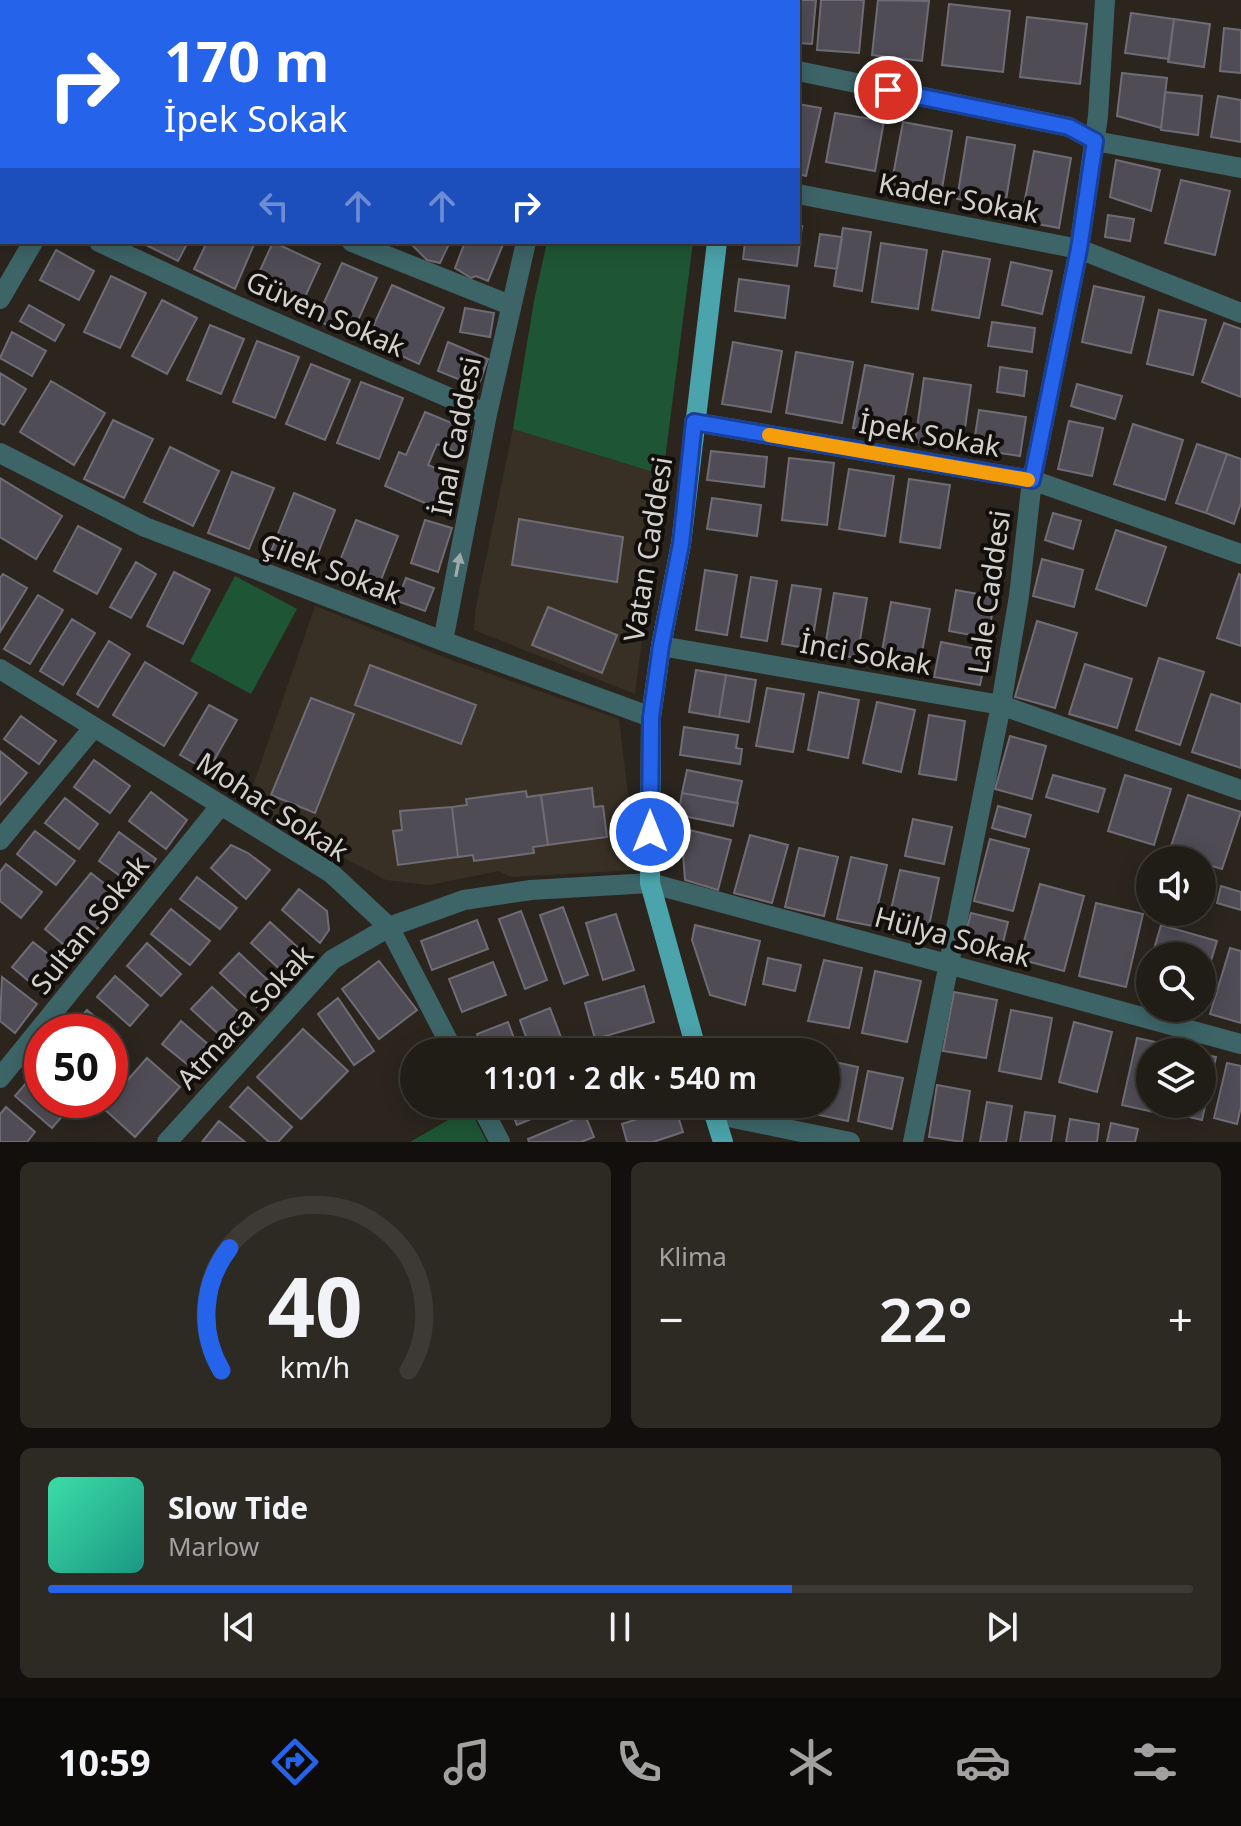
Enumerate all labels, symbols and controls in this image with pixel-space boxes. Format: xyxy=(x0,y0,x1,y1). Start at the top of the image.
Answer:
text: 170 m xyxy=(164,22,329,98)
icon: right xyxy=(32,32,136,136)
pin xyxy=(854,56,922,124)
icon: arrive xyxy=(866,68,910,112)
text: İpek Sokak xyxy=(164,94,347,143)
street label: Kader Sokak xyxy=(875,163,1043,231)
icon: left xyxy=(252,184,296,228)
icon: ahead xyxy=(336,184,380,228)
icon: ahead xyxy=(420,184,464,228)
icon: right xyxy=(504,184,548,228)
street label: Güven Sokak xyxy=(241,261,412,365)
street label: İnal Caddesi xyxy=(421,353,489,519)
street label: İpek Sokak xyxy=(856,403,1004,465)
street label: Vatan Caddesi xyxy=(614,454,680,644)
street label: Lale Caddesi xyxy=(958,508,1018,676)
street label: Çilek Sokak xyxy=(255,524,407,612)
one-way arrow xyxy=(452,552,464,577)
street label: İnci Sokak xyxy=(797,623,935,683)
street label: Mohac Sokak xyxy=(190,743,356,869)
position arrow xyxy=(608,790,692,874)
map controls xyxy=(1136,846,1216,1118)
button: sound xyxy=(1136,846,1216,926)
street label: Sultan Sokak xyxy=(21,847,157,1001)
street label: Hülya Sokak xyxy=(871,897,1035,975)
street label: Atmaca Sokak xyxy=(167,936,321,1096)
button: search xyxy=(1136,942,1216,1022)
speed limit sign: 50 xyxy=(24,1014,128,1118)
button: layers xyxy=(1136,1038,1216,1118)
text: 11:01 · 2 dk · 540 m xyxy=(483,1057,757,1098)
text: Klima xyxy=(659,1238,727,1274)
text: 40 xyxy=(268,1248,363,1361)
text: 22° xyxy=(879,1278,973,1360)
text: − xyxy=(659,1289,684,1349)
text: + xyxy=(1168,1289,1193,1349)
text: km/h xyxy=(280,1347,350,1386)
text: Slow Tide xyxy=(168,1487,308,1528)
text: Marlow xyxy=(168,1528,259,1564)
icon: previous xyxy=(217,1605,261,1649)
icon: pause xyxy=(598,1605,642,1649)
icon: next xyxy=(980,1605,1024,1649)
icon: directions xyxy=(267,1734,323,1790)
icon: music xyxy=(439,1734,495,1790)
icon: phone xyxy=(611,1734,667,1790)
icon: climate xyxy=(783,1734,839,1790)
icon: car xyxy=(955,1734,1011,1790)
icon: filters xyxy=(1127,1734,1183,1790)
text: 10:59 xyxy=(58,1738,151,1787)

